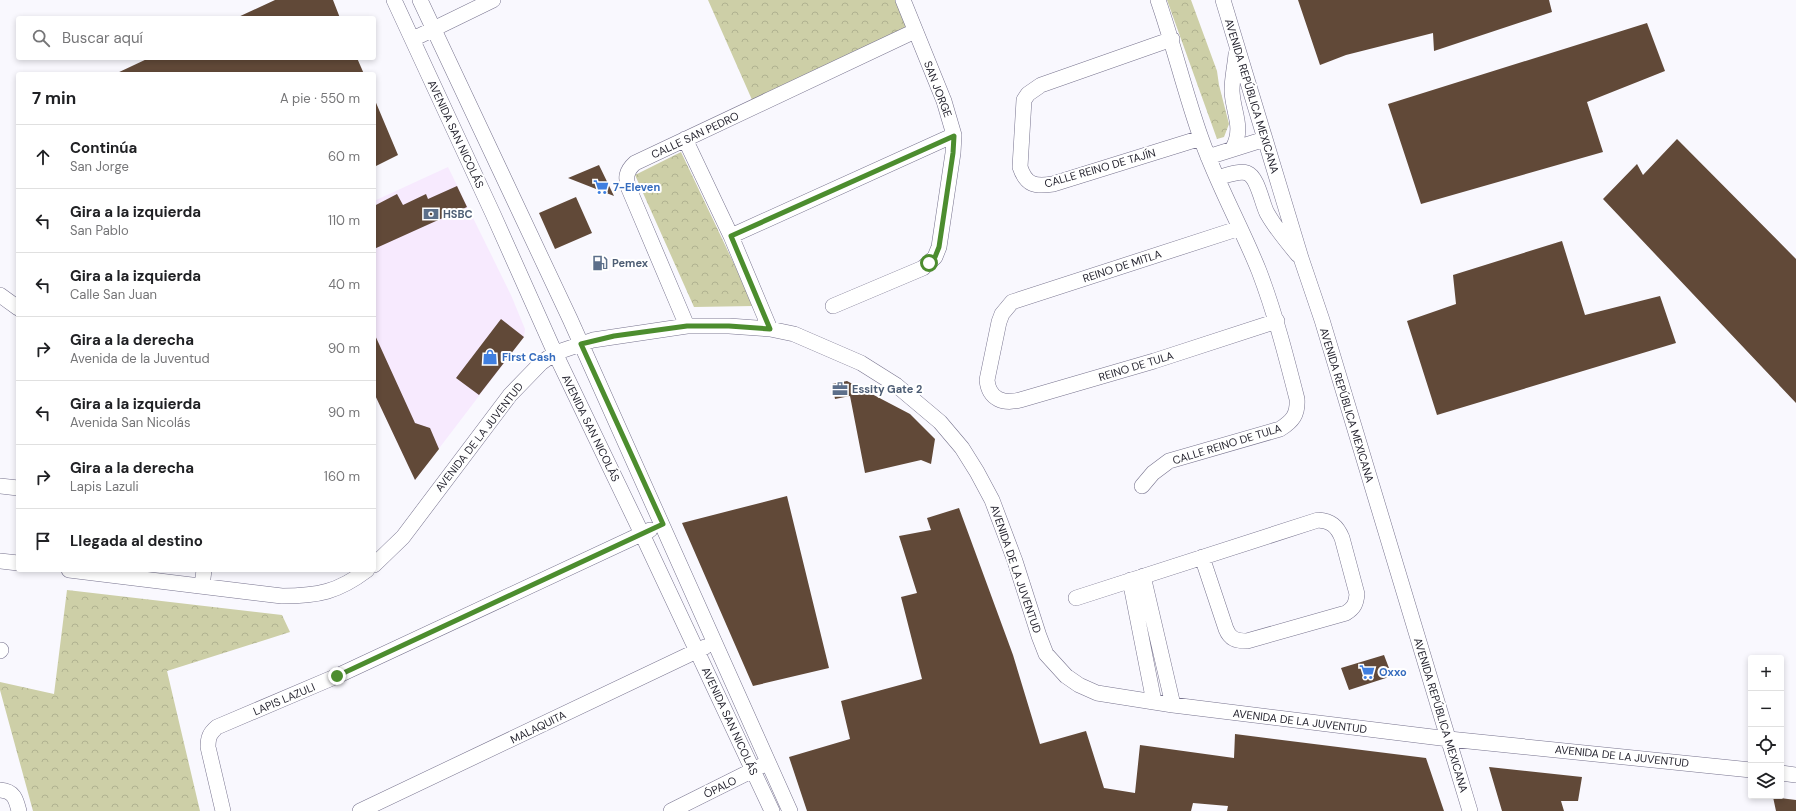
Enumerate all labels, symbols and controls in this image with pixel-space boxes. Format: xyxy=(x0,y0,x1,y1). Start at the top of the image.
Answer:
search box xyxy=(16,16,376,60)
street label: AVENIDA REPÚBLICA MEXICANA xyxy=(1222,17,1282,175)
icon: search xyxy=(30,27,52,49)
text: Buscar aquí xyxy=(62,28,143,48)
street label: SAN JORGE xyxy=(921,59,955,119)
street label: AVENIDA SAN NICOLÁS xyxy=(425,78,487,190)
text: 7 min xyxy=(32,87,76,109)
text: A pie · 550 m xyxy=(280,90,360,107)
street label: CALLE SAN PEDRO xyxy=(649,109,741,161)
text: Continúa xyxy=(70,138,137,158)
street label: CALLE REINO DE TAJÍN xyxy=(1043,145,1157,191)
icon: ahead xyxy=(32,146,54,168)
text: 60 m xyxy=(328,148,360,165)
text: San Jorge xyxy=(70,158,129,175)
supermarket icon: 7-Eleven xyxy=(592,178,610,196)
place label: 7-Eleven xyxy=(613,180,660,194)
text: Gira a la izquierda xyxy=(70,202,201,222)
bank icon: HSBC xyxy=(422,205,440,223)
place label: HSBC xyxy=(443,207,473,221)
icon: left xyxy=(32,210,54,232)
text: 110 m xyxy=(328,212,360,229)
text: San Pablo xyxy=(70,222,129,239)
street label: REINO DE MITLA xyxy=(1081,247,1163,285)
fuel station icon: Pemex xyxy=(591,254,609,272)
route start xyxy=(920,254,938,272)
place label: Pemex xyxy=(612,256,649,270)
text: Gira a la izquierda xyxy=(70,266,201,286)
icon: left xyxy=(32,274,54,296)
text: 40 m xyxy=(328,276,360,293)
text: Calle San Juan xyxy=(70,286,157,303)
street label: AVENIDA REPÚBLICA MEXICANA xyxy=(1317,326,1377,484)
text: Gira a la derecha xyxy=(70,330,194,350)
icon: right xyxy=(32,338,54,360)
text: 90 m xyxy=(328,340,360,357)
shop icon: First Cash xyxy=(481,348,499,366)
street label: REINO DE TULA xyxy=(1097,348,1175,384)
text: Avenida de la Juventud xyxy=(70,350,210,367)
place label: First Cash xyxy=(502,350,556,364)
street label: AVENIDA SAN NICOLÁS xyxy=(559,372,623,484)
street label: AVENIDA DE LA JUVENTUD xyxy=(432,379,526,494)
office icon: Essity Gate 2 xyxy=(831,380,849,398)
place label: Essity Gate 2 xyxy=(852,382,922,396)
text: Gira a la izquierda xyxy=(70,394,201,414)
icon: left xyxy=(32,402,54,424)
text: 90 m xyxy=(328,404,360,421)
text: Avenida San Nicolás xyxy=(70,414,190,431)
street label: CALLE REINO DE TULA xyxy=(1171,421,1283,467)
text: Gira a la derecha xyxy=(70,458,194,478)
icon: right xyxy=(32,466,54,488)
text: 160 m xyxy=(324,468,360,485)
text: Lapis Lazuli xyxy=(70,478,139,495)
street label: AVENIDA DE LA JUVENTUD xyxy=(987,503,1045,635)
icon: arrive xyxy=(32,530,54,552)
text: Llegada al destino xyxy=(70,531,203,551)
street label: AVENIDA REPÚBLICA MEXICANA xyxy=(1411,636,1471,794)
map controls xyxy=(1748,655,1784,799)
button: + xyxy=(1748,655,1784,691)
supermarket icon: Oxxo xyxy=(1358,663,1376,681)
street label: AVENIDA SAN NICOLÁS xyxy=(699,665,761,777)
place label: Oxxo xyxy=(1379,665,1407,679)
route end xyxy=(328,667,346,685)
street label: LAPIS LAZULI xyxy=(251,680,317,718)
button: − xyxy=(1748,691,1784,727)
street label: AVENIDA DE LA JUVENTUD xyxy=(1232,706,1368,736)
street label: MALAQUITA xyxy=(508,708,568,746)
button: locate xyxy=(1748,727,1784,763)
street label: AVENIDA DE LA JUVENTUD xyxy=(1554,742,1690,770)
button: layers xyxy=(1748,763,1784,799)
street label: ÓPALO xyxy=(701,773,739,801)

